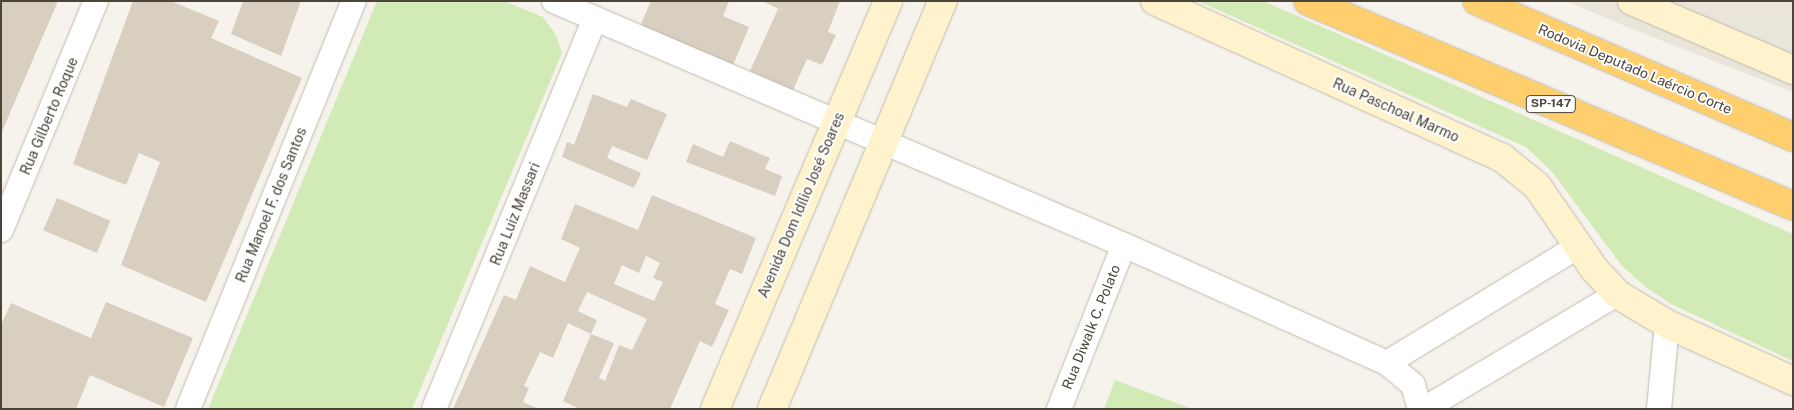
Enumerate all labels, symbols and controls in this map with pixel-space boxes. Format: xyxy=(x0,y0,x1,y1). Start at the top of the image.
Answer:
street label: Rodovia Deputado Laércio Corte xyxy=(1536,20,1734,118)
street label: Rua Gilberto Roque xyxy=(17,55,81,177)
street label: Rua Paschoal Marmo xyxy=(1330,75,1462,145)
road number: SP-147 xyxy=(1525,95,1577,114)
street label: Avenida Dom Idílio José Soares xyxy=(754,110,848,300)
street label: Rua Manoel F. dos Santos xyxy=(232,125,310,285)
street label: Rua Luiz Massari xyxy=(487,160,543,268)
street label: Rua Diwalk C. Polato xyxy=(1058,262,1124,392)

